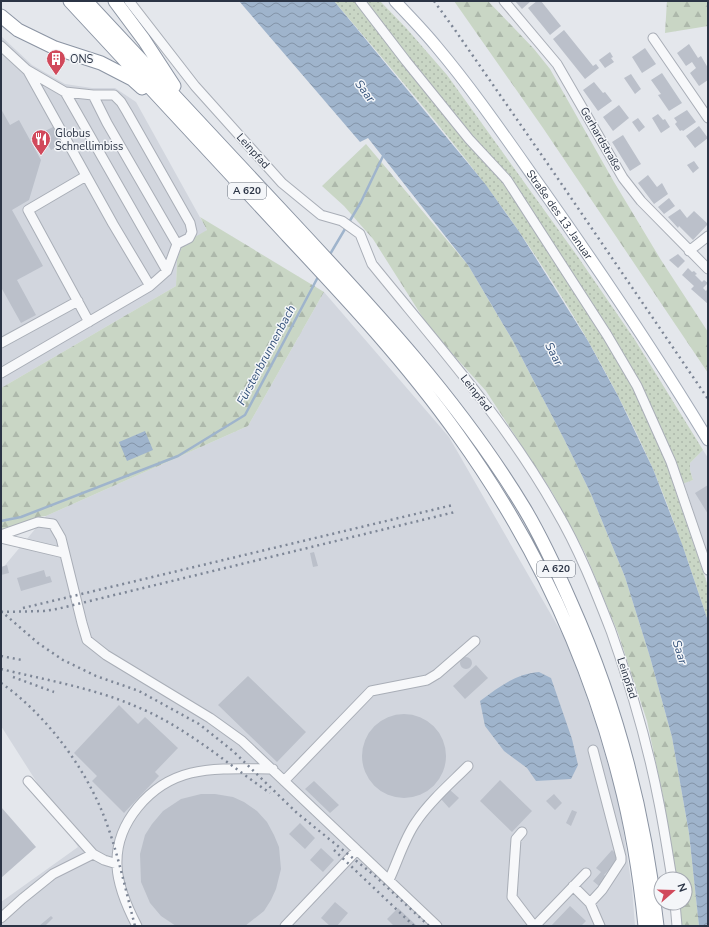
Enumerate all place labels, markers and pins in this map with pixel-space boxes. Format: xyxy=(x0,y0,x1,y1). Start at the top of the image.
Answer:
building icon: ONS xyxy=(45,48,67,76)
place label: ONS xyxy=(70,52,94,67)
place label: Globus Schnellimbiss xyxy=(55,126,123,154)
restaurant icon: Globus Schnellimbiss xyxy=(30,128,52,156)

